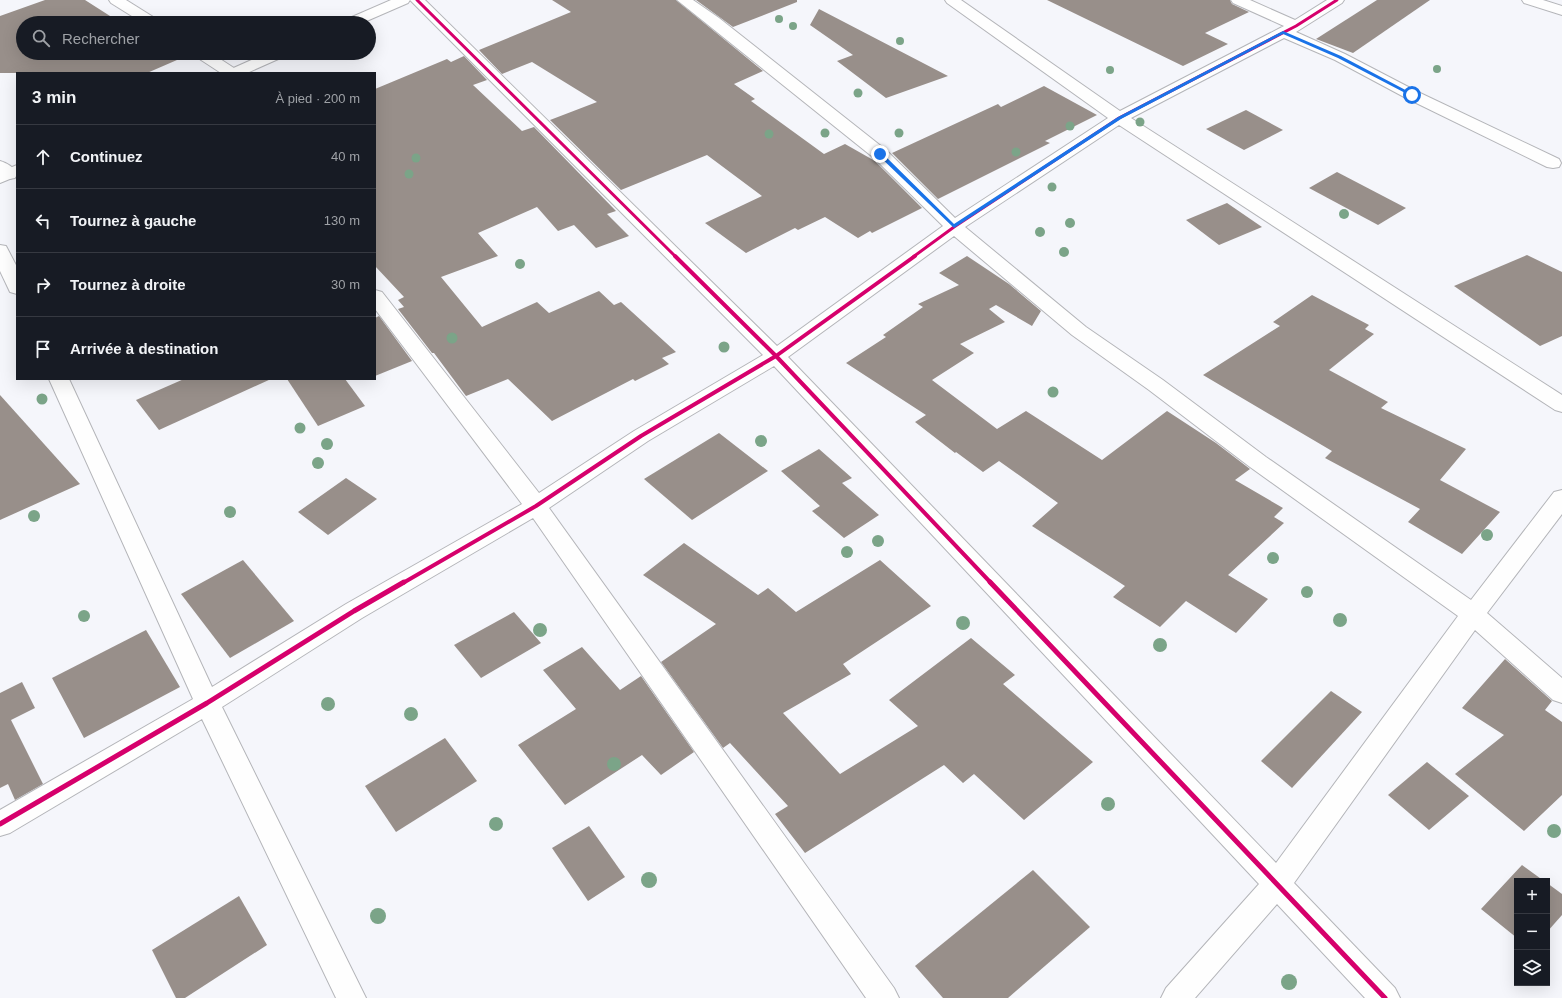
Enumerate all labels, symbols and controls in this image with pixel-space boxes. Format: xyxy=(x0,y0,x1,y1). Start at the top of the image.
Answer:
search box xyxy=(16,16,376,60)
icon: search xyxy=(30,27,52,49)
text: Rechercher xyxy=(62,30,140,47)
route start xyxy=(1403,86,1421,104)
text: 3 min xyxy=(32,88,76,107)
text: À pied · 200 m xyxy=(275,91,360,106)
route end xyxy=(871,145,889,163)
icon: ahead xyxy=(32,146,54,168)
text: Continuez xyxy=(70,148,143,165)
text: 40 m xyxy=(331,149,360,164)
icon: left xyxy=(32,210,54,232)
text: Tournez à gauche xyxy=(70,212,196,229)
text: 130 m xyxy=(324,213,360,228)
icon: right xyxy=(32,274,54,296)
text: Tournez à droite xyxy=(70,276,186,293)
text: 30 m xyxy=(331,277,360,292)
icon: arrive xyxy=(32,338,54,360)
text: Arrivée à destination xyxy=(70,340,218,357)
map controls xyxy=(1514,878,1550,986)
button: + xyxy=(1514,878,1550,914)
button: − xyxy=(1514,914,1550,950)
button: layers xyxy=(1514,950,1550,986)

